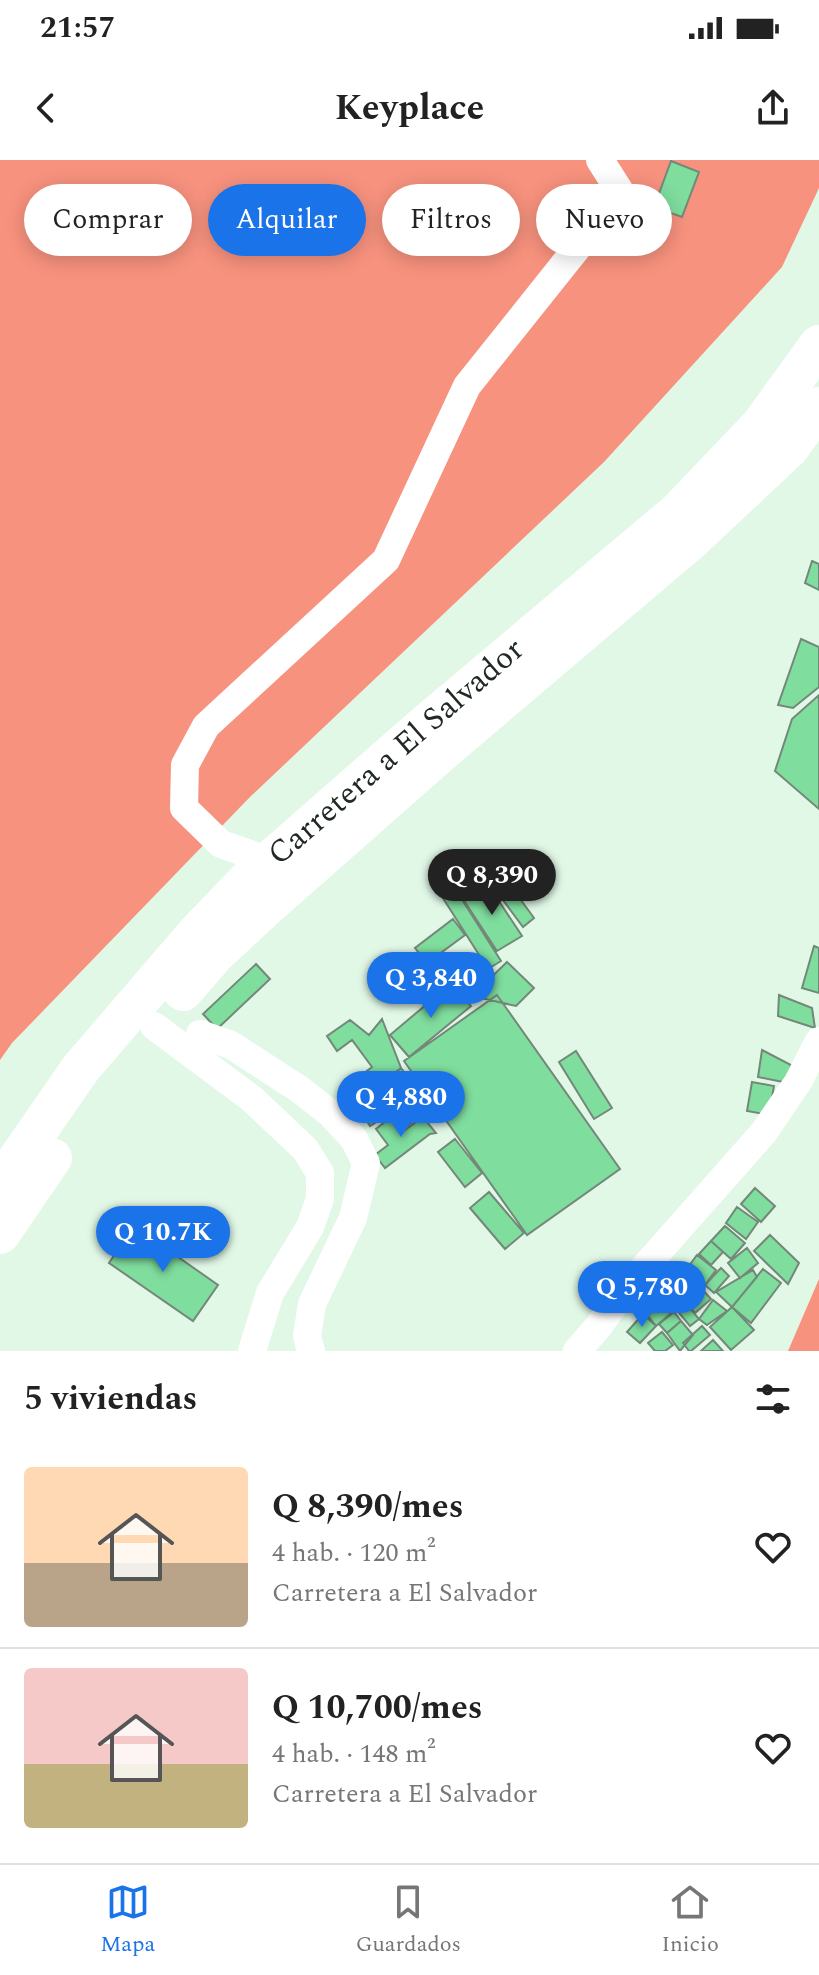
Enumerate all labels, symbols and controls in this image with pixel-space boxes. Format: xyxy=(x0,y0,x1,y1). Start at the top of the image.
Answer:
text: 21:57 xyxy=(40,5,115,51)
text: Keyplace xyxy=(335,81,484,136)
icon: back xyxy=(24,86,68,130)
icon: share xyxy=(751,86,795,130)
chip: Comprar xyxy=(24,184,192,256)
chip: Alquilar xyxy=(208,184,366,256)
chip: Filtros xyxy=(382,184,520,256)
chip: Nuevo xyxy=(536,184,672,256)
street label: Carretera a El Salvador xyxy=(257,626,535,878)
pin: Q 8,390 xyxy=(418,849,566,917)
text: Q 8,390 xyxy=(446,855,538,895)
pin: Q 3,840 xyxy=(357,952,505,1020)
text: Q 3,840 xyxy=(385,958,477,998)
pin: Q 4,880 xyxy=(327,1071,475,1139)
text: Q 4,880 xyxy=(355,1077,447,1117)
pin: Q 10.7K xyxy=(89,1206,237,1274)
text: Q 10.7K xyxy=(114,1212,212,1252)
pin: Q 5,780 xyxy=(568,1261,716,1329)
text: Q 5,780 xyxy=(596,1267,688,1307)
text: 5 viviendas xyxy=(24,1373,197,1425)
icon: filters xyxy=(751,1377,795,1421)
text: Q 8,390/mes xyxy=(272,1481,464,1533)
icon: home xyxy=(88,1499,184,1595)
icon: heart xyxy=(751,1525,795,1569)
text: 4 hab. · 120 m² xyxy=(272,1533,435,1573)
text: Carretera a El Salvador xyxy=(272,1573,537,1613)
text: Q 10,700/mes xyxy=(272,1682,483,1734)
icon: home xyxy=(88,1700,184,1796)
icon: heart xyxy=(751,1726,795,1770)
text: 4 hab. · 148 m² xyxy=(272,1734,435,1774)
text: Carretera a El Salvador xyxy=(272,1774,537,1814)
tab: Mapa xyxy=(100,1880,155,1961)
tab: Guardados xyxy=(356,1880,461,1961)
tab: Inicio xyxy=(661,1880,719,1961)

